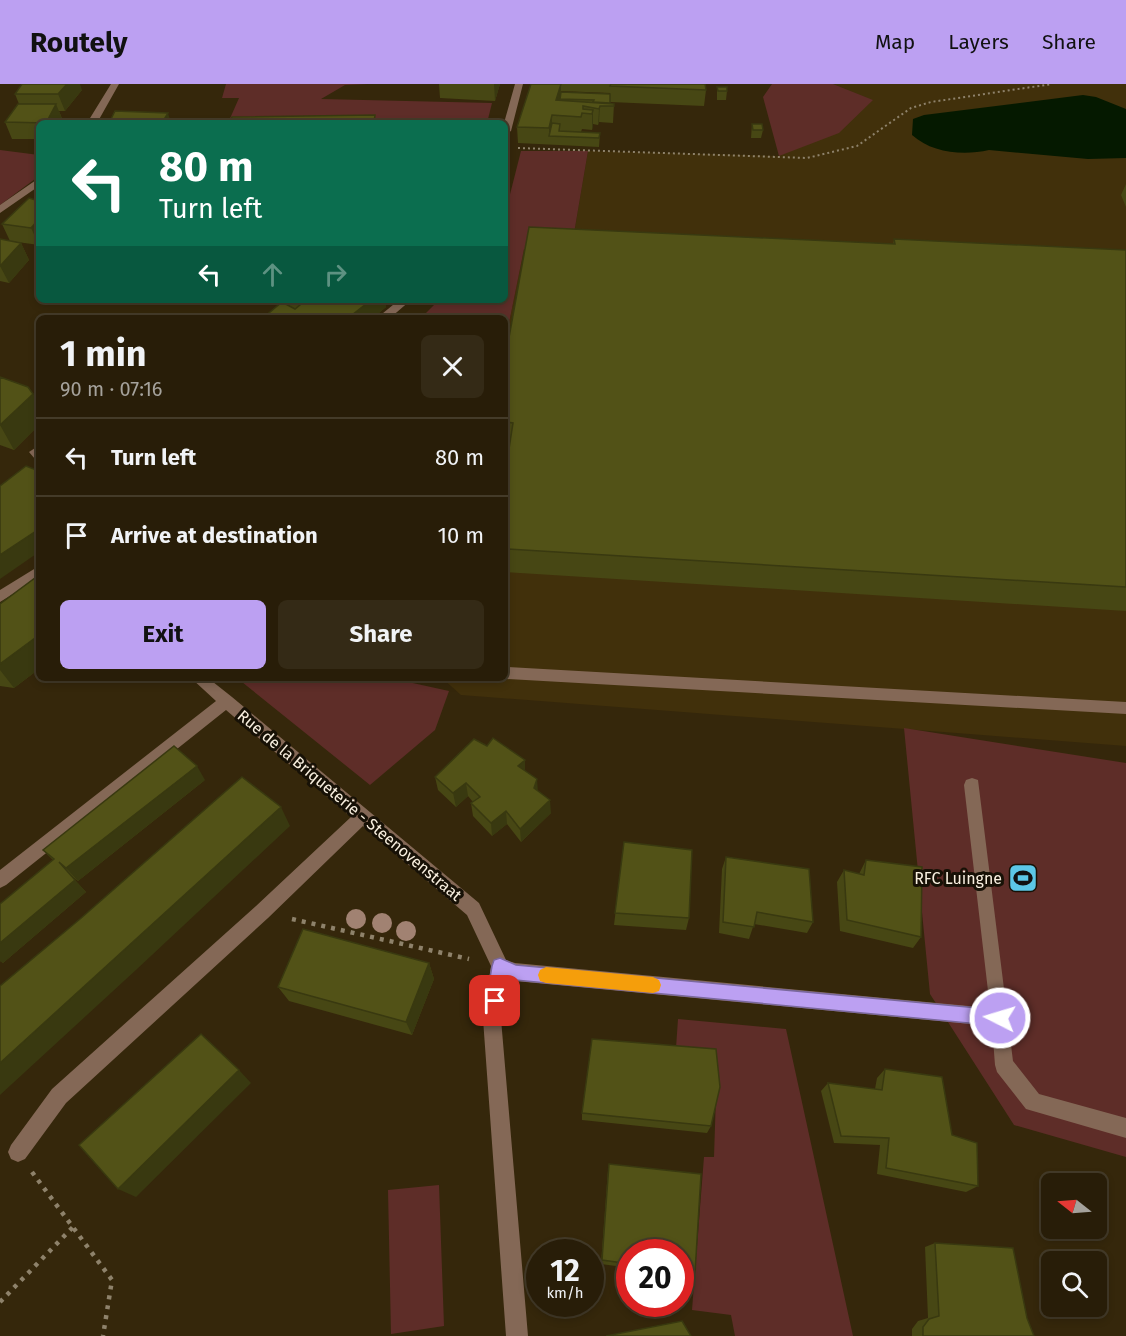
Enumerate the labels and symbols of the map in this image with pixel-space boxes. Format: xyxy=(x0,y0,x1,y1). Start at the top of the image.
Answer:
street label: Rue de la Briqueterie - Steenovenstraat xyxy=(234,706,466,905)
sports icon: RFC Luingne xyxy=(1007,862,1039,894)
place label: RFC Luingne xyxy=(914,869,1002,888)
pin xyxy=(469,975,520,1026)
position arrow xyxy=(968,986,1032,1050)
north arrow xyxy=(1041,1173,1107,1239)
speed limit sign: 20 xyxy=(616,1239,694,1317)

